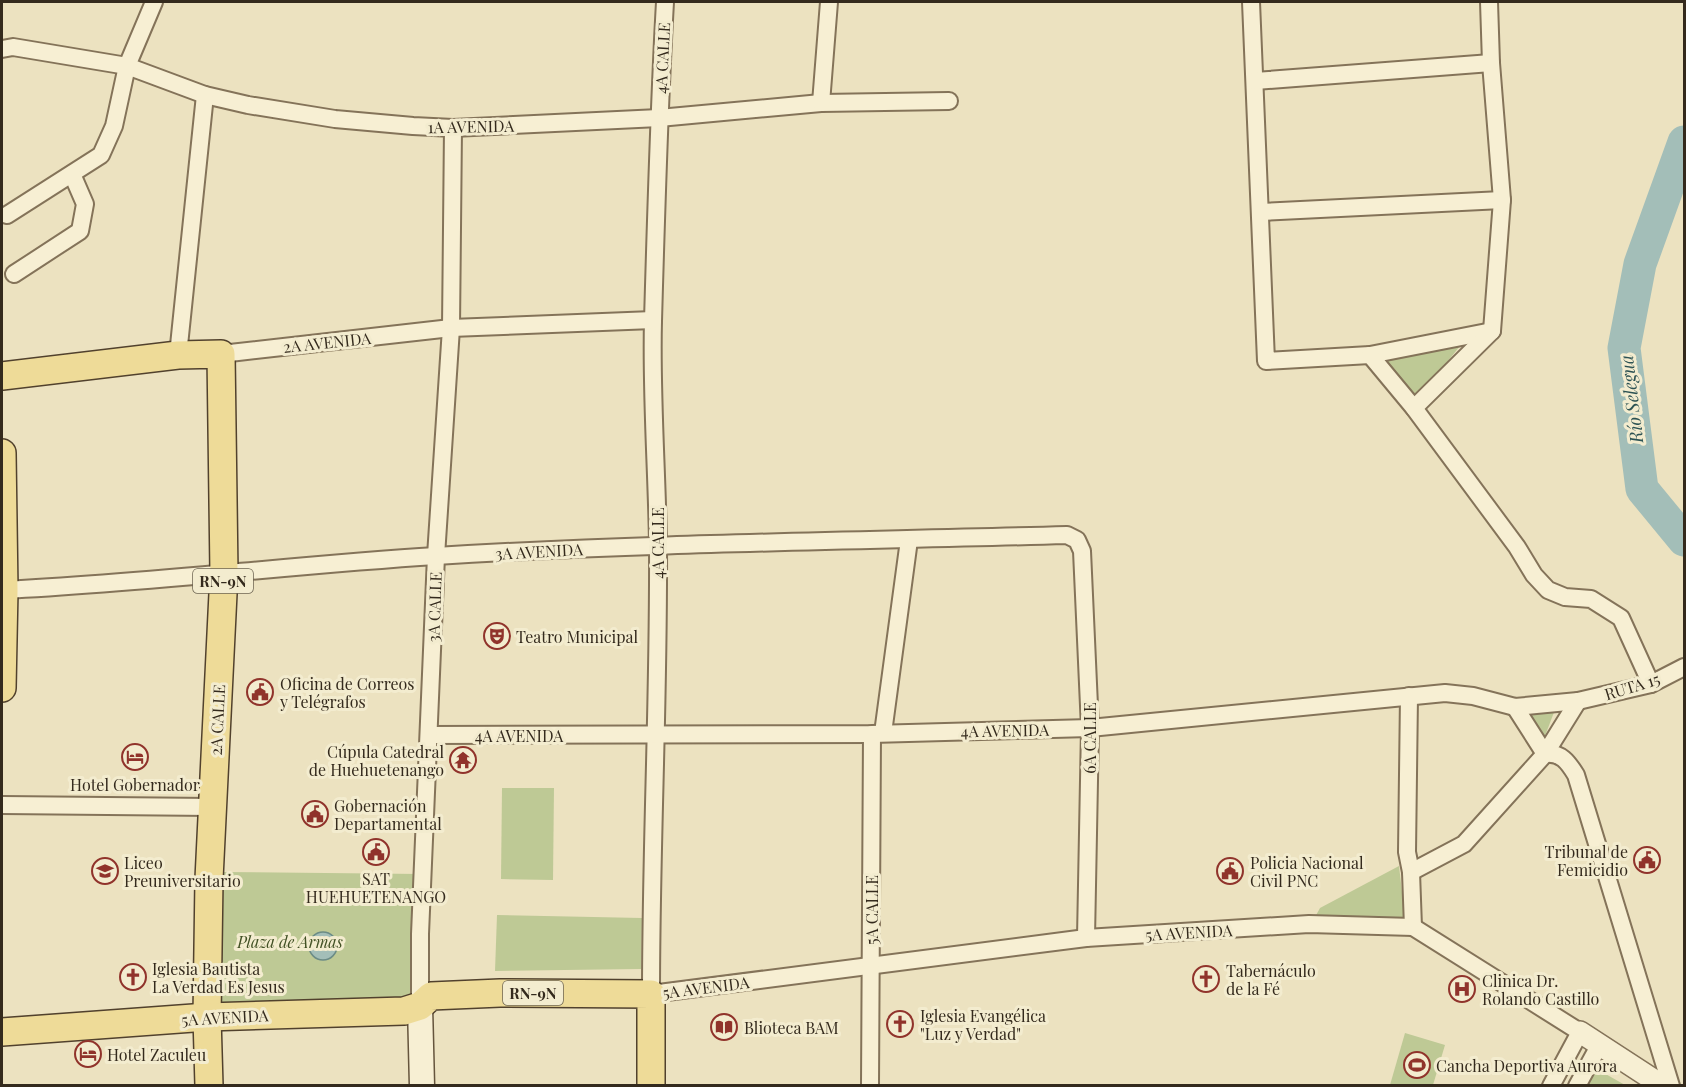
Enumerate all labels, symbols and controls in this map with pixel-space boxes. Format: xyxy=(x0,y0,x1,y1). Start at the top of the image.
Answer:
street label: 4A CALLE xyxy=(650,22,674,94)
street label: 1A AVENIDA xyxy=(428,115,515,137)
street label: 2A AVENIDA xyxy=(282,327,373,357)
water label: Río Selegua xyxy=(1614,353,1648,446)
street label: 4A CALLE xyxy=(647,507,668,579)
street label: 3A AVENIDA xyxy=(495,538,584,564)
road number: RN-9N xyxy=(193,569,253,593)
street label: 3A CALLE xyxy=(422,571,446,643)
theatre icon: Teatro Municipal xyxy=(482,621,512,651)
place label: Teatro Municipal xyxy=(516,626,639,647)
street label: RUTA 15 xyxy=(1602,668,1662,704)
place label: Oficina de Correos y Telégrafos xyxy=(279,673,415,712)
public building icon: Oficina de Correos y Telégrafos xyxy=(245,677,275,707)
street label: 2A CALLE xyxy=(205,684,229,756)
street label: 6A CALLE xyxy=(1079,702,1100,774)
street label: 4A AVENIDA xyxy=(961,719,1050,741)
street label: 4A AVENIDA xyxy=(475,725,564,746)
place label: Cúpula Catedral de Huehuetenango xyxy=(309,741,444,780)
hotel icon: Hotel Gobernador xyxy=(120,742,150,772)
temple icon: Cúpula Catedral de Huehuetenango xyxy=(448,745,478,775)
place label: Hotel Gobernador xyxy=(70,774,200,795)
place label: Gobernación Departamental xyxy=(334,795,442,834)
public building icon: Gobernación Departamental xyxy=(300,799,330,829)
public building icon: SAT HUEHUETENANGO xyxy=(361,837,391,867)
place label: Tribunal de Femicidio xyxy=(1544,841,1628,880)
public building icon: Tribunal de Femicidio xyxy=(1632,845,1662,875)
place label: Liceo Preuniversitario xyxy=(124,852,241,891)
place label: Policia Nacional Civil PNC xyxy=(1250,852,1364,891)
school or university icon: Liceo Preuniversitario xyxy=(90,856,120,886)
public building icon: Policia Nacional Civil PNC xyxy=(1215,856,1245,886)
place label: SAT HUEHUETENANGO xyxy=(306,868,446,907)
street label: 5A CALLE xyxy=(861,875,882,945)
street label: 5A AVENIDA xyxy=(1145,919,1234,945)
park label: Plaza de Armas xyxy=(236,931,343,952)
place label: Iglesia Bautista La Verdad Es Jesus xyxy=(152,958,285,997)
place label: Tabernáculo de la Fé xyxy=(1226,960,1316,999)
church icon: Iglesia Bautista La Verdad Es Jesus xyxy=(118,962,148,992)
church icon: Tabernáculo de la Fé xyxy=(1191,964,1221,994)
place label: Clinica Dr. Rolando Castillo xyxy=(1482,970,1600,1009)
street label: 5A AVENIDA xyxy=(661,971,752,1003)
hospital icon: Clinica Dr. Rolando Castillo xyxy=(1447,974,1477,1004)
road number: RN-9N xyxy=(503,981,563,1005)
street label: 5A AVENIDA xyxy=(181,1004,270,1030)
place label: Iglesia Evangélica "Luz y Verdad" xyxy=(920,1005,1046,1044)
church icon: Iglesia Evangélica "Luz y Verdad" xyxy=(885,1009,915,1039)
library icon: Blioteca BAM xyxy=(709,1012,739,1042)
place label: Blioteca BAM xyxy=(744,1017,839,1038)
hotel icon: Hotel Zaculeu xyxy=(73,1039,103,1069)
place label: Hotel Zaculeu xyxy=(107,1044,206,1065)
sports icon: Cancha Deportiva Aurora xyxy=(1402,1050,1432,1080)
place label: Cancha Deportiva Aurora xyxy=(1436,1055,1617,1076)

